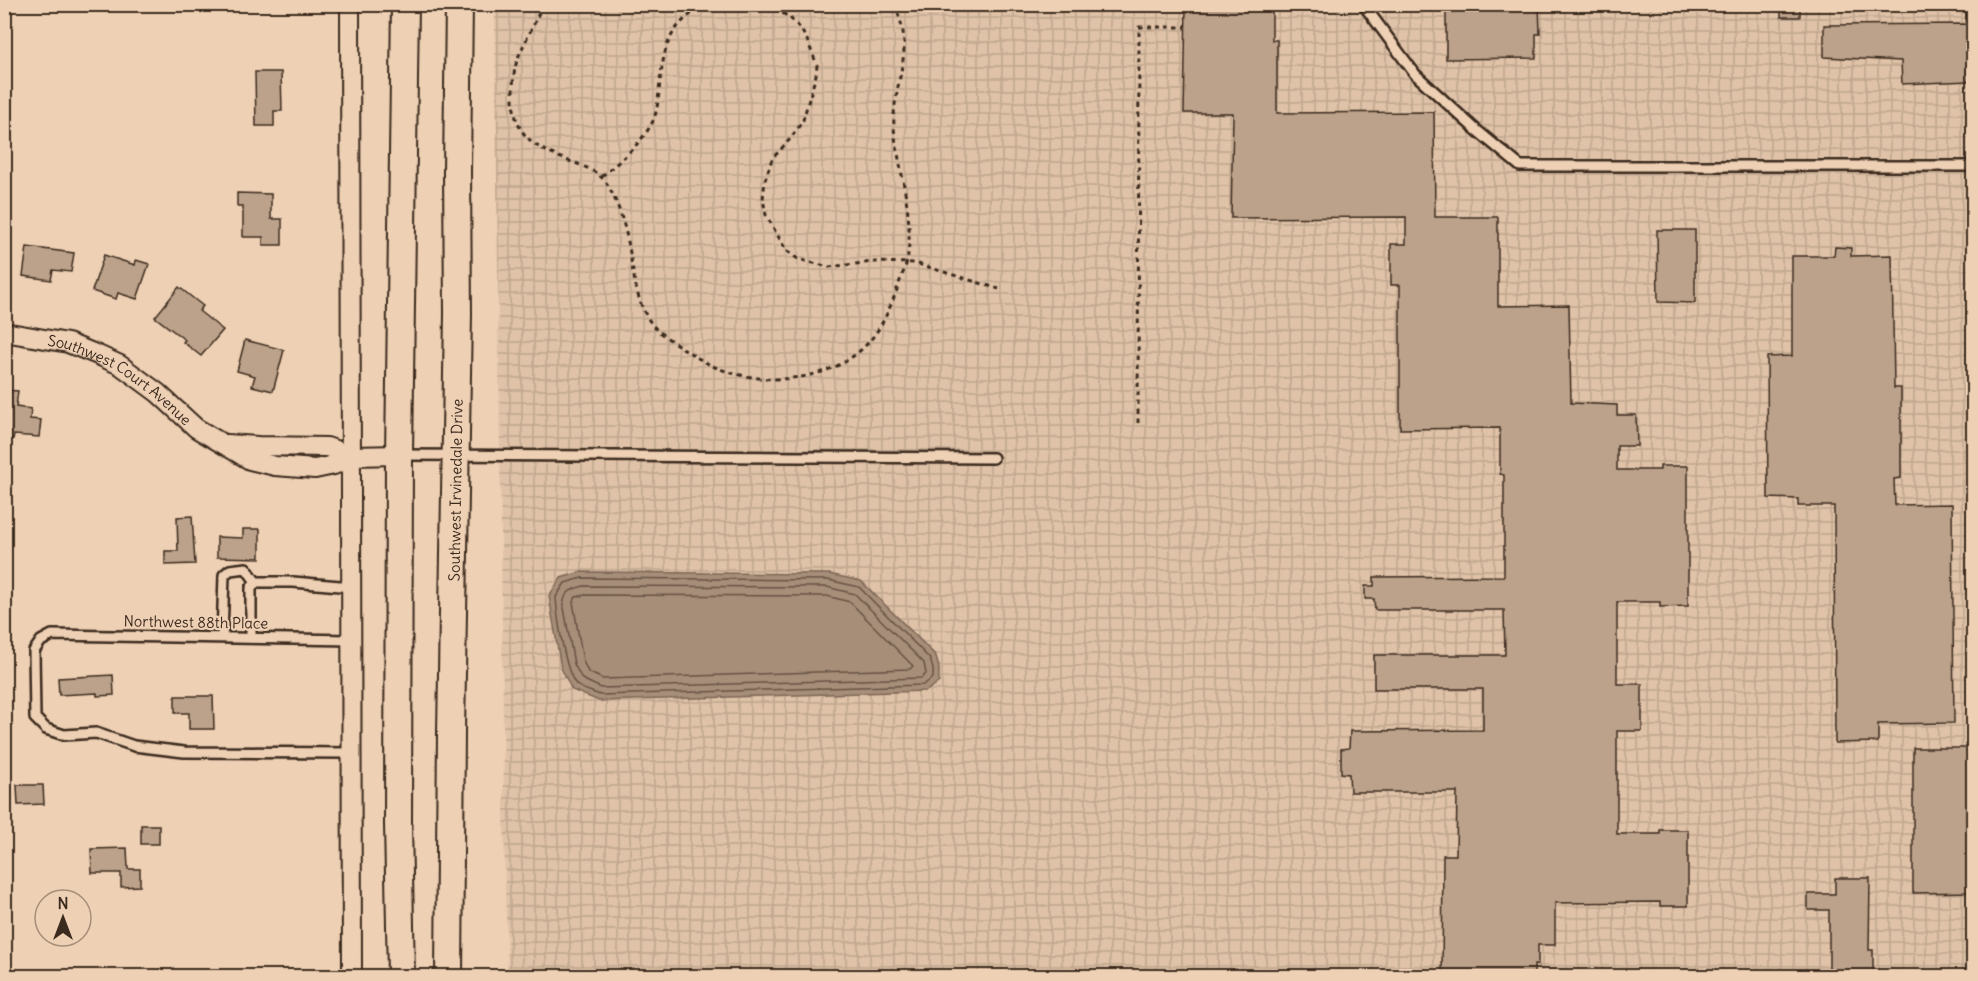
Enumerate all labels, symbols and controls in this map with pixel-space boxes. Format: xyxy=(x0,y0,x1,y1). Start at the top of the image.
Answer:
street label: Southwest Court Avenue xyxy=(46,330,196,429)
street label: Southwest Irvinedale Drive xyxy=(444,399,466,581)
street label: Northwest 88th Place xyxy=(124,611,268,633)
north arrow xyxy=(33,888,93,948)
text: N xyxy=(57,893,69,913)

